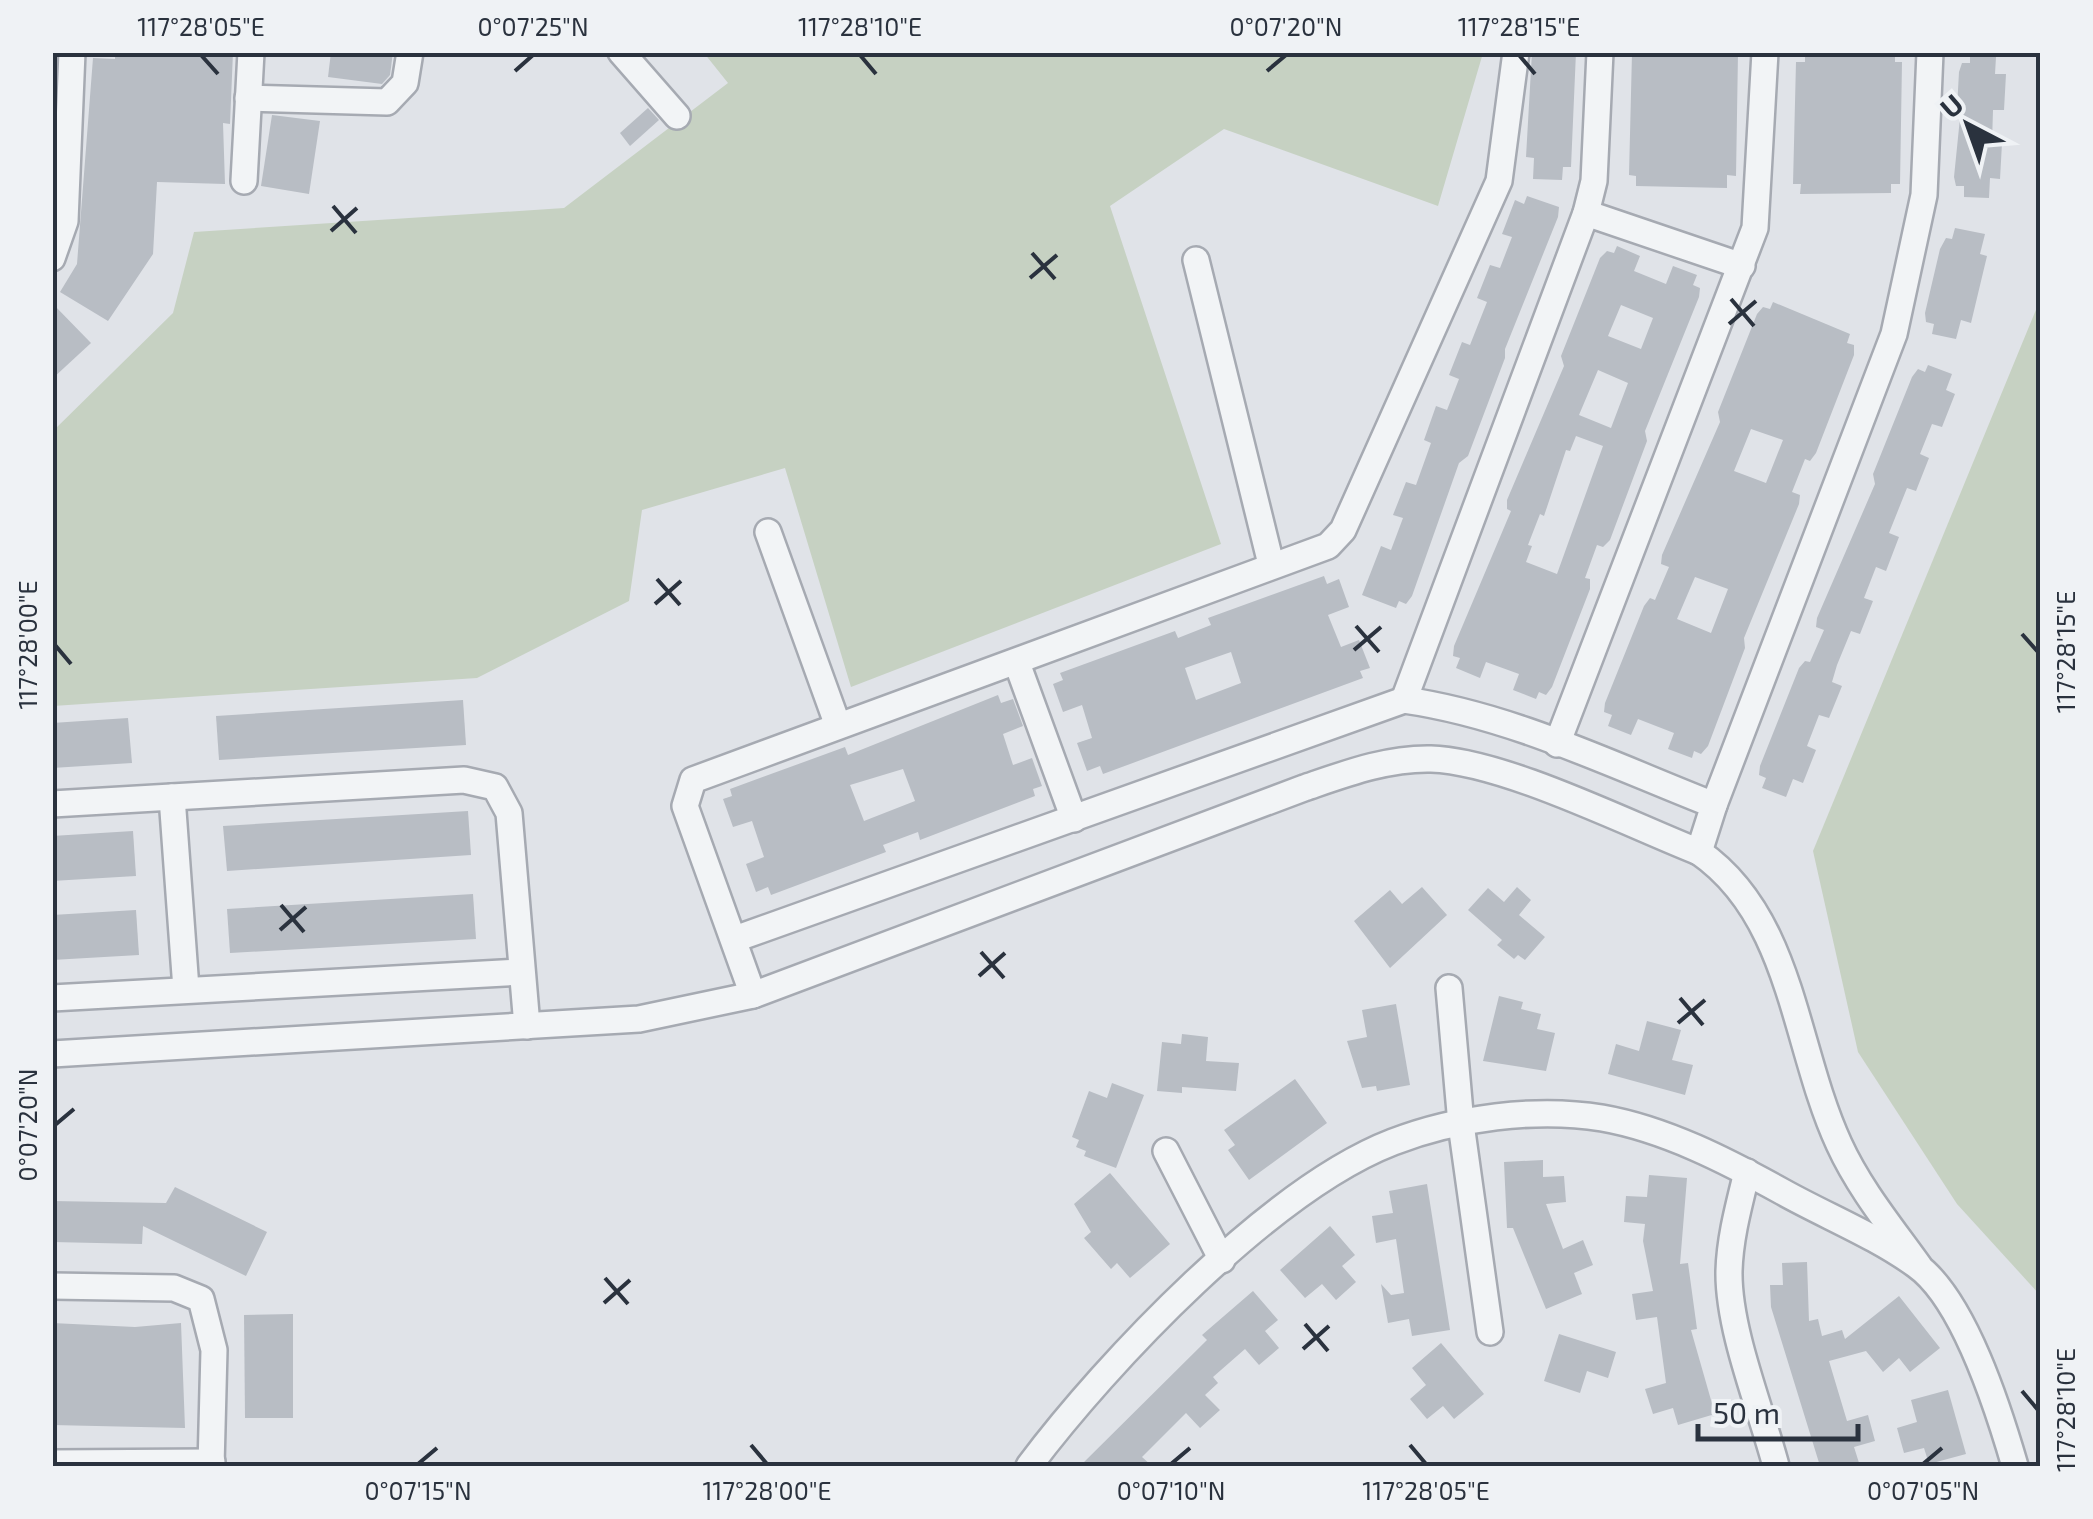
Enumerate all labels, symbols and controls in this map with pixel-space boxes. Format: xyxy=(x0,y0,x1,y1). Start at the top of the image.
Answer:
text: 117°28'05"E xyxy=(137,11,265,41)
text: 0°07'25"N xyxy=(477,11,589,41)
text: 117°28'10"E xyxy=(798,11,922,41)
text: 0°07'20"N xyxy=(1230,11,1342,41)
text: 117°28'15"E xyxy=(1458,11,1580,41)
north arrow xyxy=(1918,75,2018,175)
text: U xyxy=(1933,86,1969,125)
text: 117°28'00"E xyxy=(12,580,42,710)
text: 117°28'15"E xyxy=(2050,591,2080,713)
text: 0°07'20"N xyxy=(12,1069,42,1181)
text: 117°28'10"E xyxy=(2050,1348,2080,1472)
scale bar xyxy=(1698,1379,1858,1441)
text: 50 m xyxy=(1713,1394,1780,1430)
text: 0°07'15"N xyxy=(364,1475,472,1505)
text: 117°28'00"E xyxy=(702,1475,832,1505)
text: 0°07'10"N xyxy=(1117,1475,1225,1505)
text: 117°28'05"E xyxy=(1362,1475,1490,1505)
text: 0°07'05"N xyxy=(1867,1475,1979,1505)

